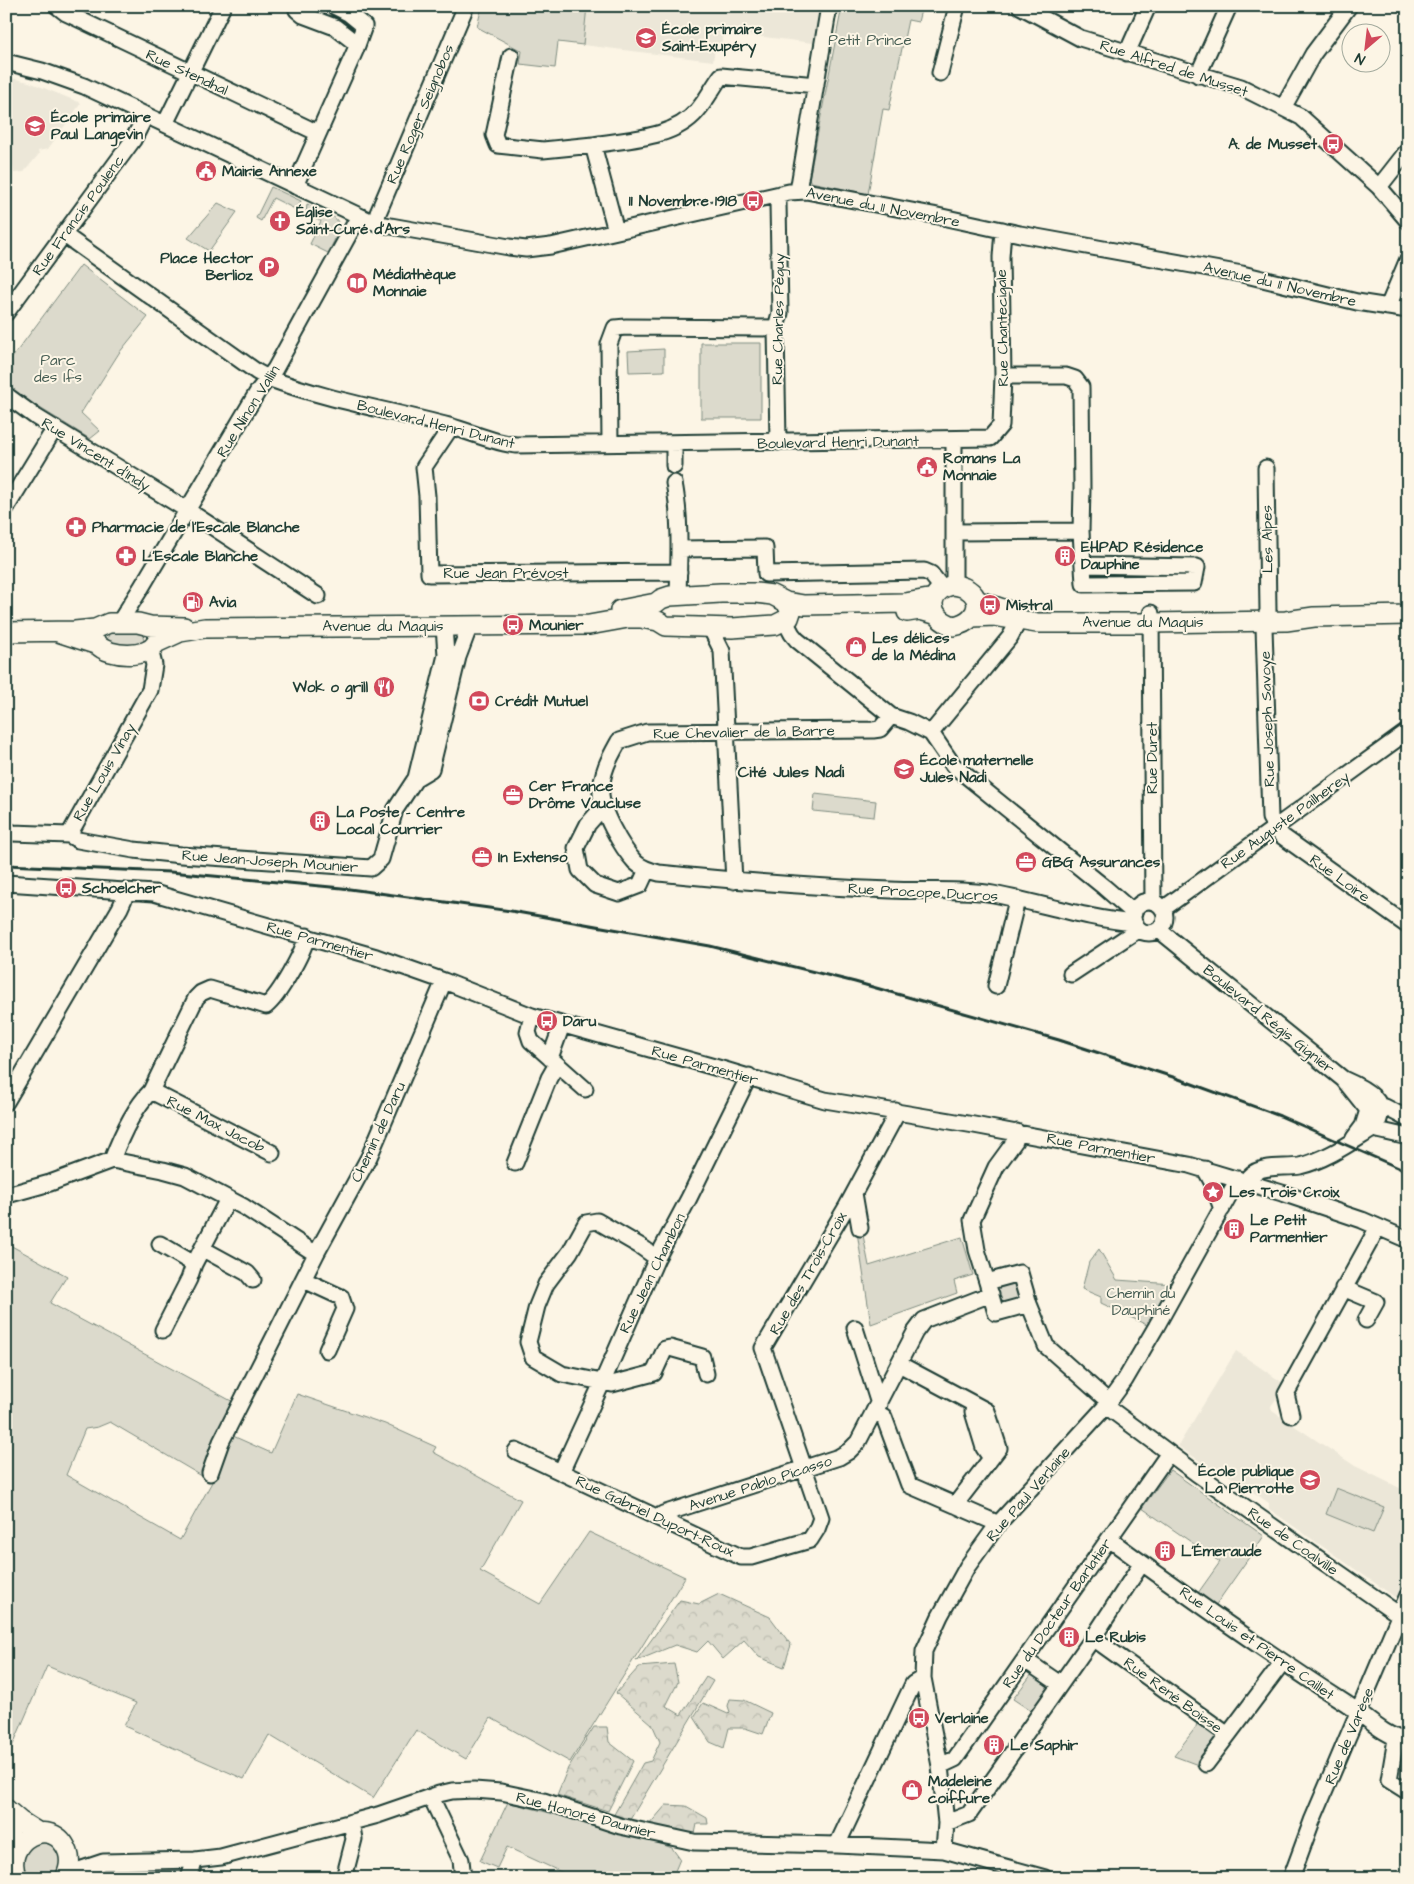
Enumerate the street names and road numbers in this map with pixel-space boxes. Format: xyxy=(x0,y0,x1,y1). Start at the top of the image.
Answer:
street label: Rue Alfred de Musset xyxy=(1097,35,1251,102)
street label: Rue Roger Seignobos xyxy=(382,41,460,188)
street label: Rue Stendhal xyxy=(142,44,231,101)
street label: Rue Francis Poulenc xyxy=(27,150,130,280)
street label: Avenue du 11 Novembre xyxy=(804,182,962,233)
street label: Rue Charles Péguy xyxy=(767,253,791,385)
street label: Avenue du 11 Novembre xyxy=(1201,257,1358,312)
street label: Rue Chantecigale xyxy=(991,269,1015,387)
street label: Rue Ninon Vallin xyxy=(212,361,285,461)
street label: Boulevard Henri Dunant xyxy=(355,395,517,454)
street label: Rue Vincent d'Indy xyxy=(37,413,154,497)
street label: Boulevard Henri Dunant xyxy=(757,431,919,454)
street label: Les Alpes xyxy=(1256,504,1279,573)
street label: Rue Jean Prévost xyxy=(443,563,569,584)
street label: Avenue du Maquis xyxy=(1082,612,1204,633)
street label: Avenue du Maquis xyxy=(322,616,444,637)
street label: Rue Joseph Savoye xyxy=(1255,651,1281,787)
street label: Rue Louis Vinay xyxy=(68,719,142,826)
street label: Rue Chevalier de la Barre xyxy=(653,720,835,745)
street label: Rue Duret xyxy=(1142,722,1163,794)
street label: Rue Auguste Pailherey xyxy=(1217,766,1355,875)
street label: Rue Jean-Joseph Mounier xyxy=(181,845,359,878)
street label: Rue Loire xyxy=(1305,849,1374,907)
street label: Rue Procope Ducros xyxy=(847,878,999,907)
street label: Rue Parmentier xyxy=(264,916,376,967)
street label: Boulevard Régis Gignier xyxy=(1198,960,1339,1080)
street label: Rue Parmentier xyxy=(649,1040,761,1091)
street label: Chemin de Daru xyxy=(346,1078,411,1186)
street label: Rue Max Jacob xyxy=(163,1091,269,1158)
street label: Rue Parmentier xyxy=(1045,1128,1157,1169)
street label: Rue des Trois-Croix xyxy=(765,1207,853,1339)
street label: Rue Jean Chambon xyxy=(614,1209,691,1337)
street label: Rue Paul Verlaine xyxy=(981,1442,1075,1546)
street label: Avenue Pablo Picasso xyxy=(686,1450,835,1517)
street label: Rue Gabriel Duport-Roux xyxy=(572,1470,738,1563)
street label: Rue de Coalville xyxy=(1243,1502,1342,1580)
street label: Rue du Docteur Barlatier xyxy=(998,1534,1117,1693)
street label: Rue Louis et Pierre Caillet xyxy=(1175,1582,1338,1705)
street label: Rue René Boisse xyxy=(1119,1652,1226,1738)
street label: Rue de Varèse xyxy=(1320,1685,1379,1788)
street label: Rue Honoré Daumier xyxy=(514,1787,658,1844)

